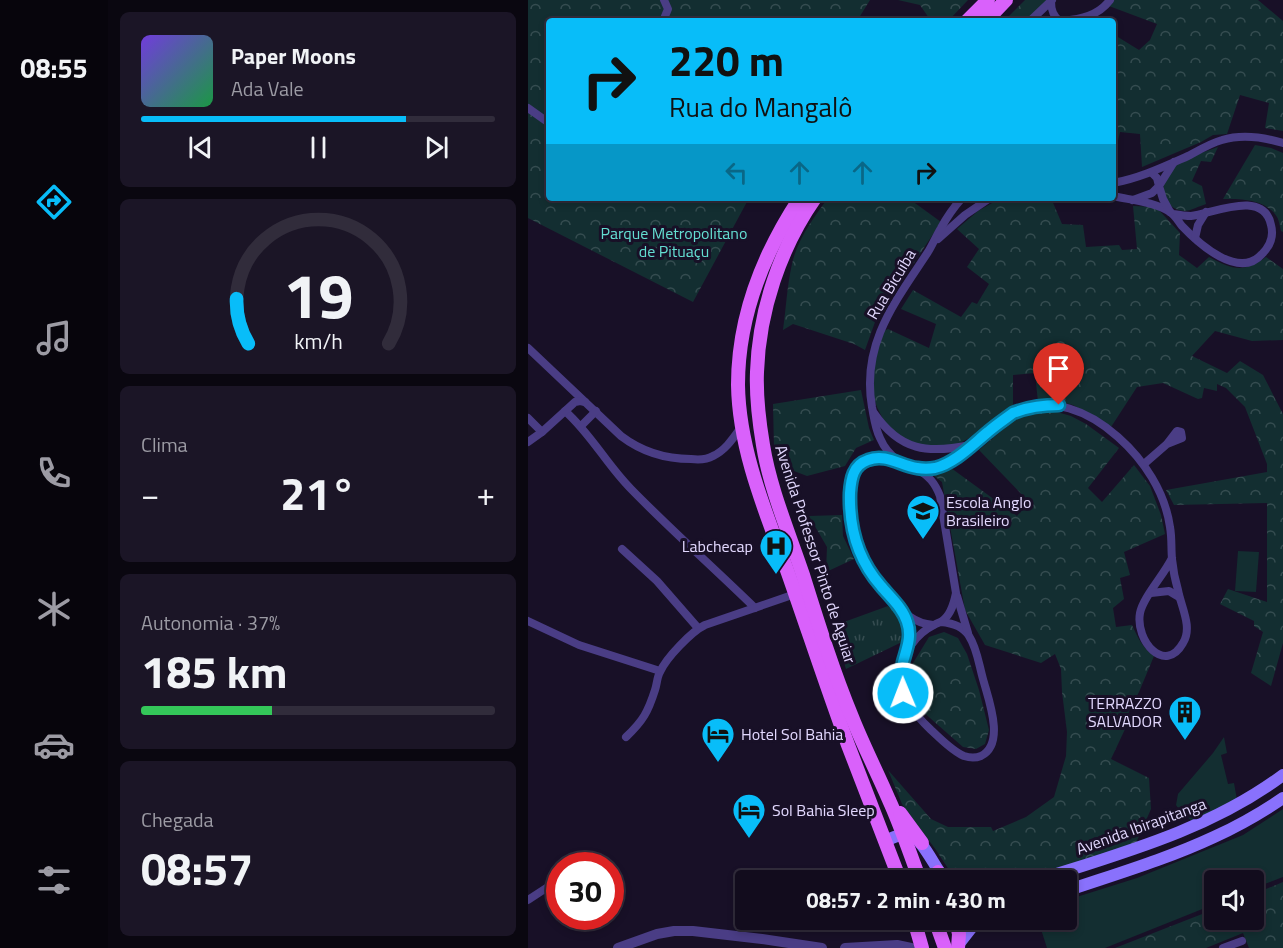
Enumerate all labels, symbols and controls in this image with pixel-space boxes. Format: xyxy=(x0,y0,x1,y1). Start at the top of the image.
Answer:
text: 220 m xyxy=(669,28,784,92)
text: Paper Moons xyxy=(231,39,356,73)
icon: right xyxy=(570,42,648,120)
text: 08:55 xyxy=(20,47,88,88)
text: Ada Vale xyxy=(231,73,304,104)
text: Rua do Mangalô xyxy=(669,86,852,127)
icon: previous xyxy=(184,131,217,164)
icon: pause xyxy=(302,131,335,164)
icon: next xyxy=(420,131,453,164)
icon: left xyxy=(720,156,753,189)
icon: ahead xyxy=(783,156,816,189)
icon: ahead xyxy=(846,156,879,189)
icon: right xyxy=(909,156,942,189)
icon: directions xyxy=(33,181,75,223)
park label: Parque Metropolitano de Pituaçu xyxy=(601,221,747,263)
street label: Rua Bicuíba xyxy=(860,244,922,324)
text: 19 xyxy=(283,247,353,342)
icon: music xyxy=(33,317,75,359)
text: km/h xyxy=(294,325,342,357)
pin xyxy=(1033,343,1084,405)
icon: arrive xyxy=(1042,352,1075,385)
text: Clima xyxy=(141,429,188,460)
street label: Avenida Professor Pinto de Aguiar xyxy=(769,442,863,667)
icon: phone xyxy=(33,452,75,494)
text: 21° xyxy=(280,459,356,527)
text: − xyxy=(141,469,159,519)
text: + xyxy=(477,469,495,519)
place label: Escola Anglo Brasileiro xyxy=(946,490,1031,532)
school or university icon: Escola Anglo Brasileiro xyxy=(905,493,941,540)
hospital icon: Labchecap xyxy=(758,528,794,575)
place label: Labchecap xyxy=(682,534,753,558)
icon: climate xyxy=(33,588,75,630)
text: Autonomia · 37% xyxy=(141,607,280,638)
text: 185 km xyxy=(141,637,287,705)
position arrow xyxy=(871,661,935,725)
place label: TERRAZZO SALVADOR xyxy=(1088,691,1162,733)
building icon: TERRAZZO SALVADOR xyxy=(1167,694,1203,741)
hotel icon: Hotel Sol Bahia xyxy=(700,716,736,763)
place label: Hotel Sol Bahia xyxy=(741,722,843,746)
icon: car xyxy=(33,724,75,766)
street label: Avenida Ibirapitanga xyxy=(1073,791,1209,861)
hotel icon: Sol Bahia Sleep xyxy=(731,792,767,839)
place label: Sol Bahia Sleep xyxy=(772,798,875,822)
text: Chegada xyxy=(141,804,214,835)
text: 08:57 xyxy=(141,834,253,902)
speed limit sign: 30 xyxy=(546,852,624,930)
icon: filters xyxy=(33,859,75,901)
map controls xyxy=(1204,870,1264,930)
button: sound xyxy=(1204,870,1264,930)
text: 08:57 · 2 min · 430 m xyxy=(806,883,1006,917)

